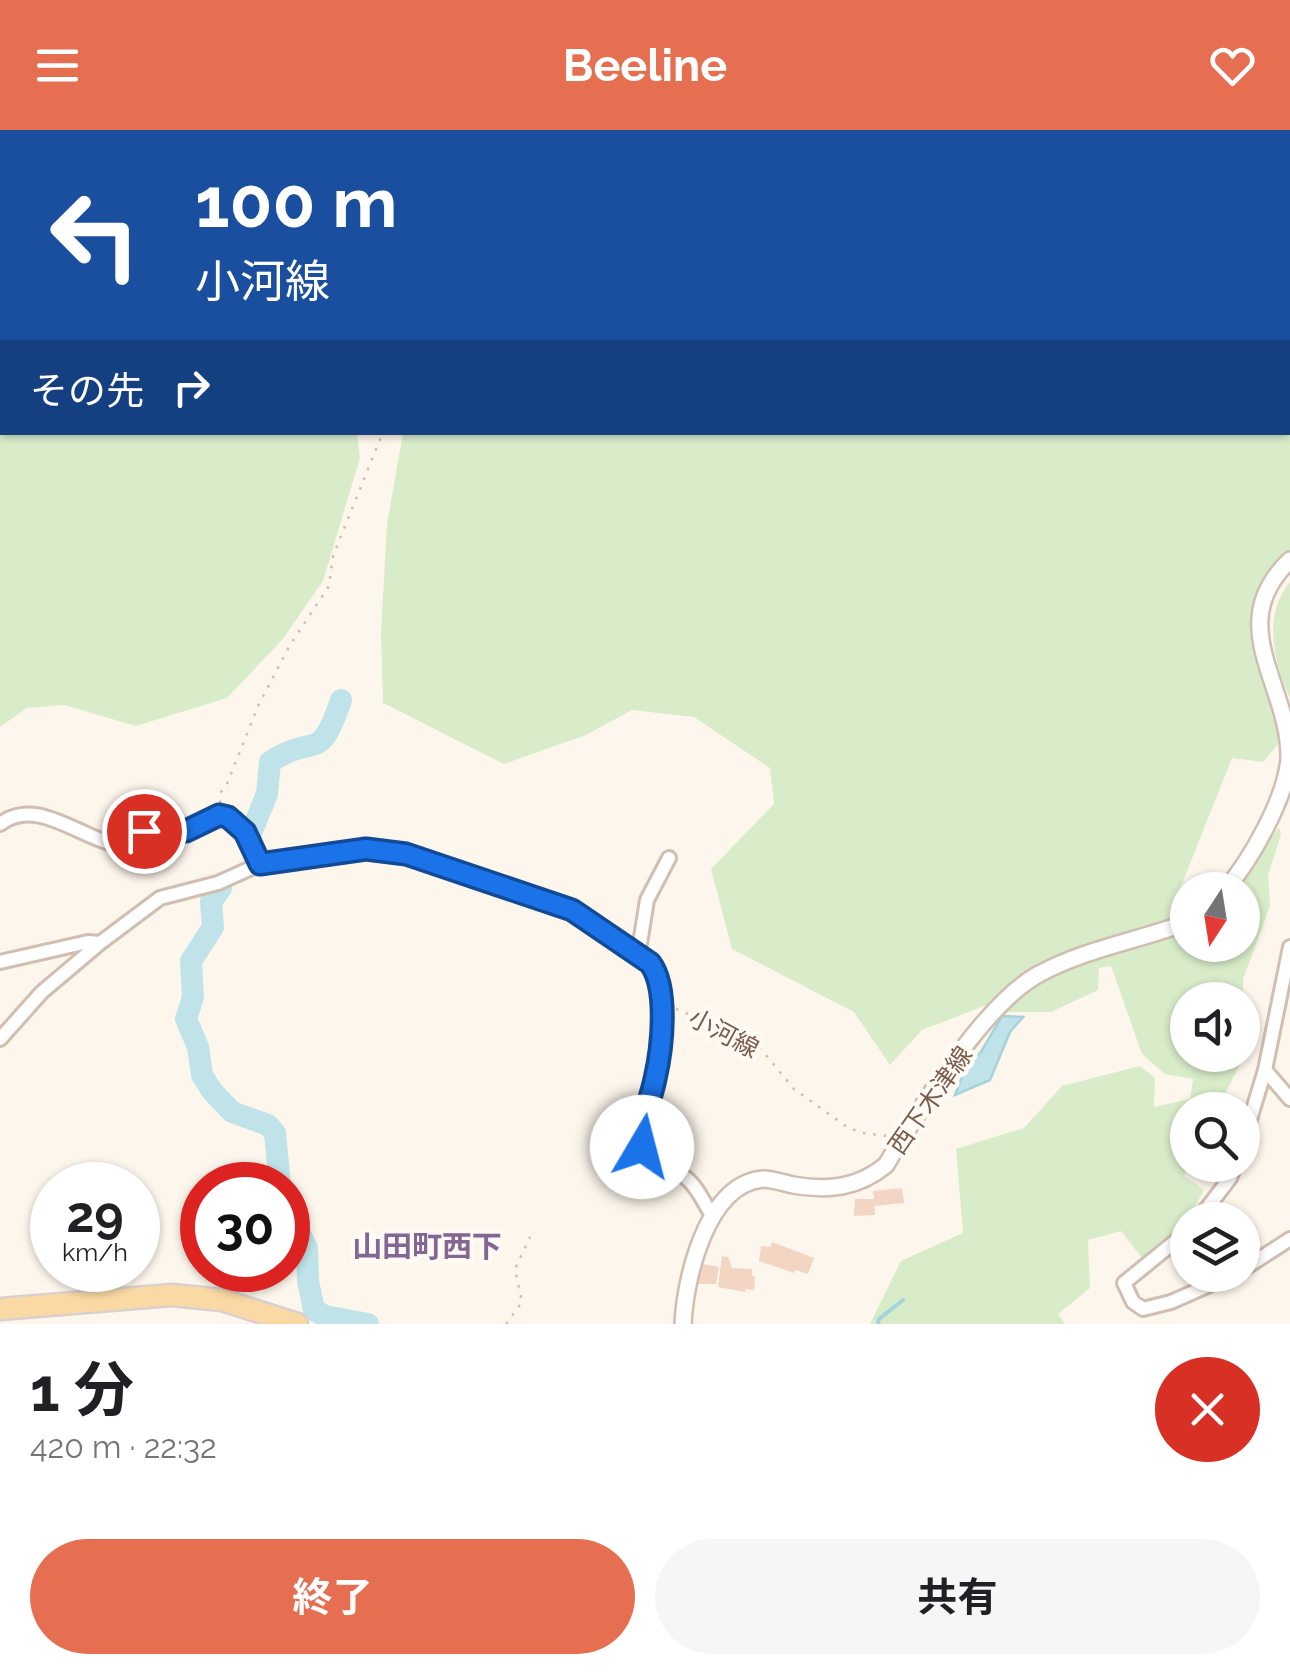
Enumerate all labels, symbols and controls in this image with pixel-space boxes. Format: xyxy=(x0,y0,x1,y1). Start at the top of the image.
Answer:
icon: menu xyxy=(30,38,85,93)
icon: heart xyxy=(1205,38,1260,93)
text: Beeline xyxy=(563,39,727,92)
text: 100 m xyxy=(195,161,398,243)
icon: left xyxy=(30,170,160,300)
text: 小河線 xyxy=(195,255,330,308)
icon: right xyxy=(164,360,219,415)
text: その先 xyxy=(30,368,144,413)
pin xyxy=(102,789,187,874)
icon: arrive xyxy=(117,804,172,859)
north arrow xyxy=(1170,872,1260,962)
map controls xyxy=(1170,872,1260,1292)
button: sound xyxy=(1170,982,1260,1072)
street label: 小河線 xyxy=(684,1002,764,1064)
street label: 西下木津線 xyxy=(882,1040,978,1160)
button: search xyxy=(1170,1092,1260,1182)
position arrow xyxy=(590,1095,694,1199)
speed limit sign: 30 xyxy=(180,1162,310,1292)
text: 29 xyxy=(66,1185,124,1244)
button: layers xyxy=(1170,1202,1260,1292)
district label: 山田町西下 xyxy=(352,1229,502,1264)
text: km/h xyxy=(62,1237,128,1267)
text: 1 分 xyxy=(30,1355,134,1425)
button: close xyxy=(1155,1357,1260,1462)
text: 420 m · 22:32 xyxy=(30,1428,217,1465)
button: 終了 xyxy=(30,1539,635,1654)
button: 共有 xyxy=(655,1539,1260,1654)

